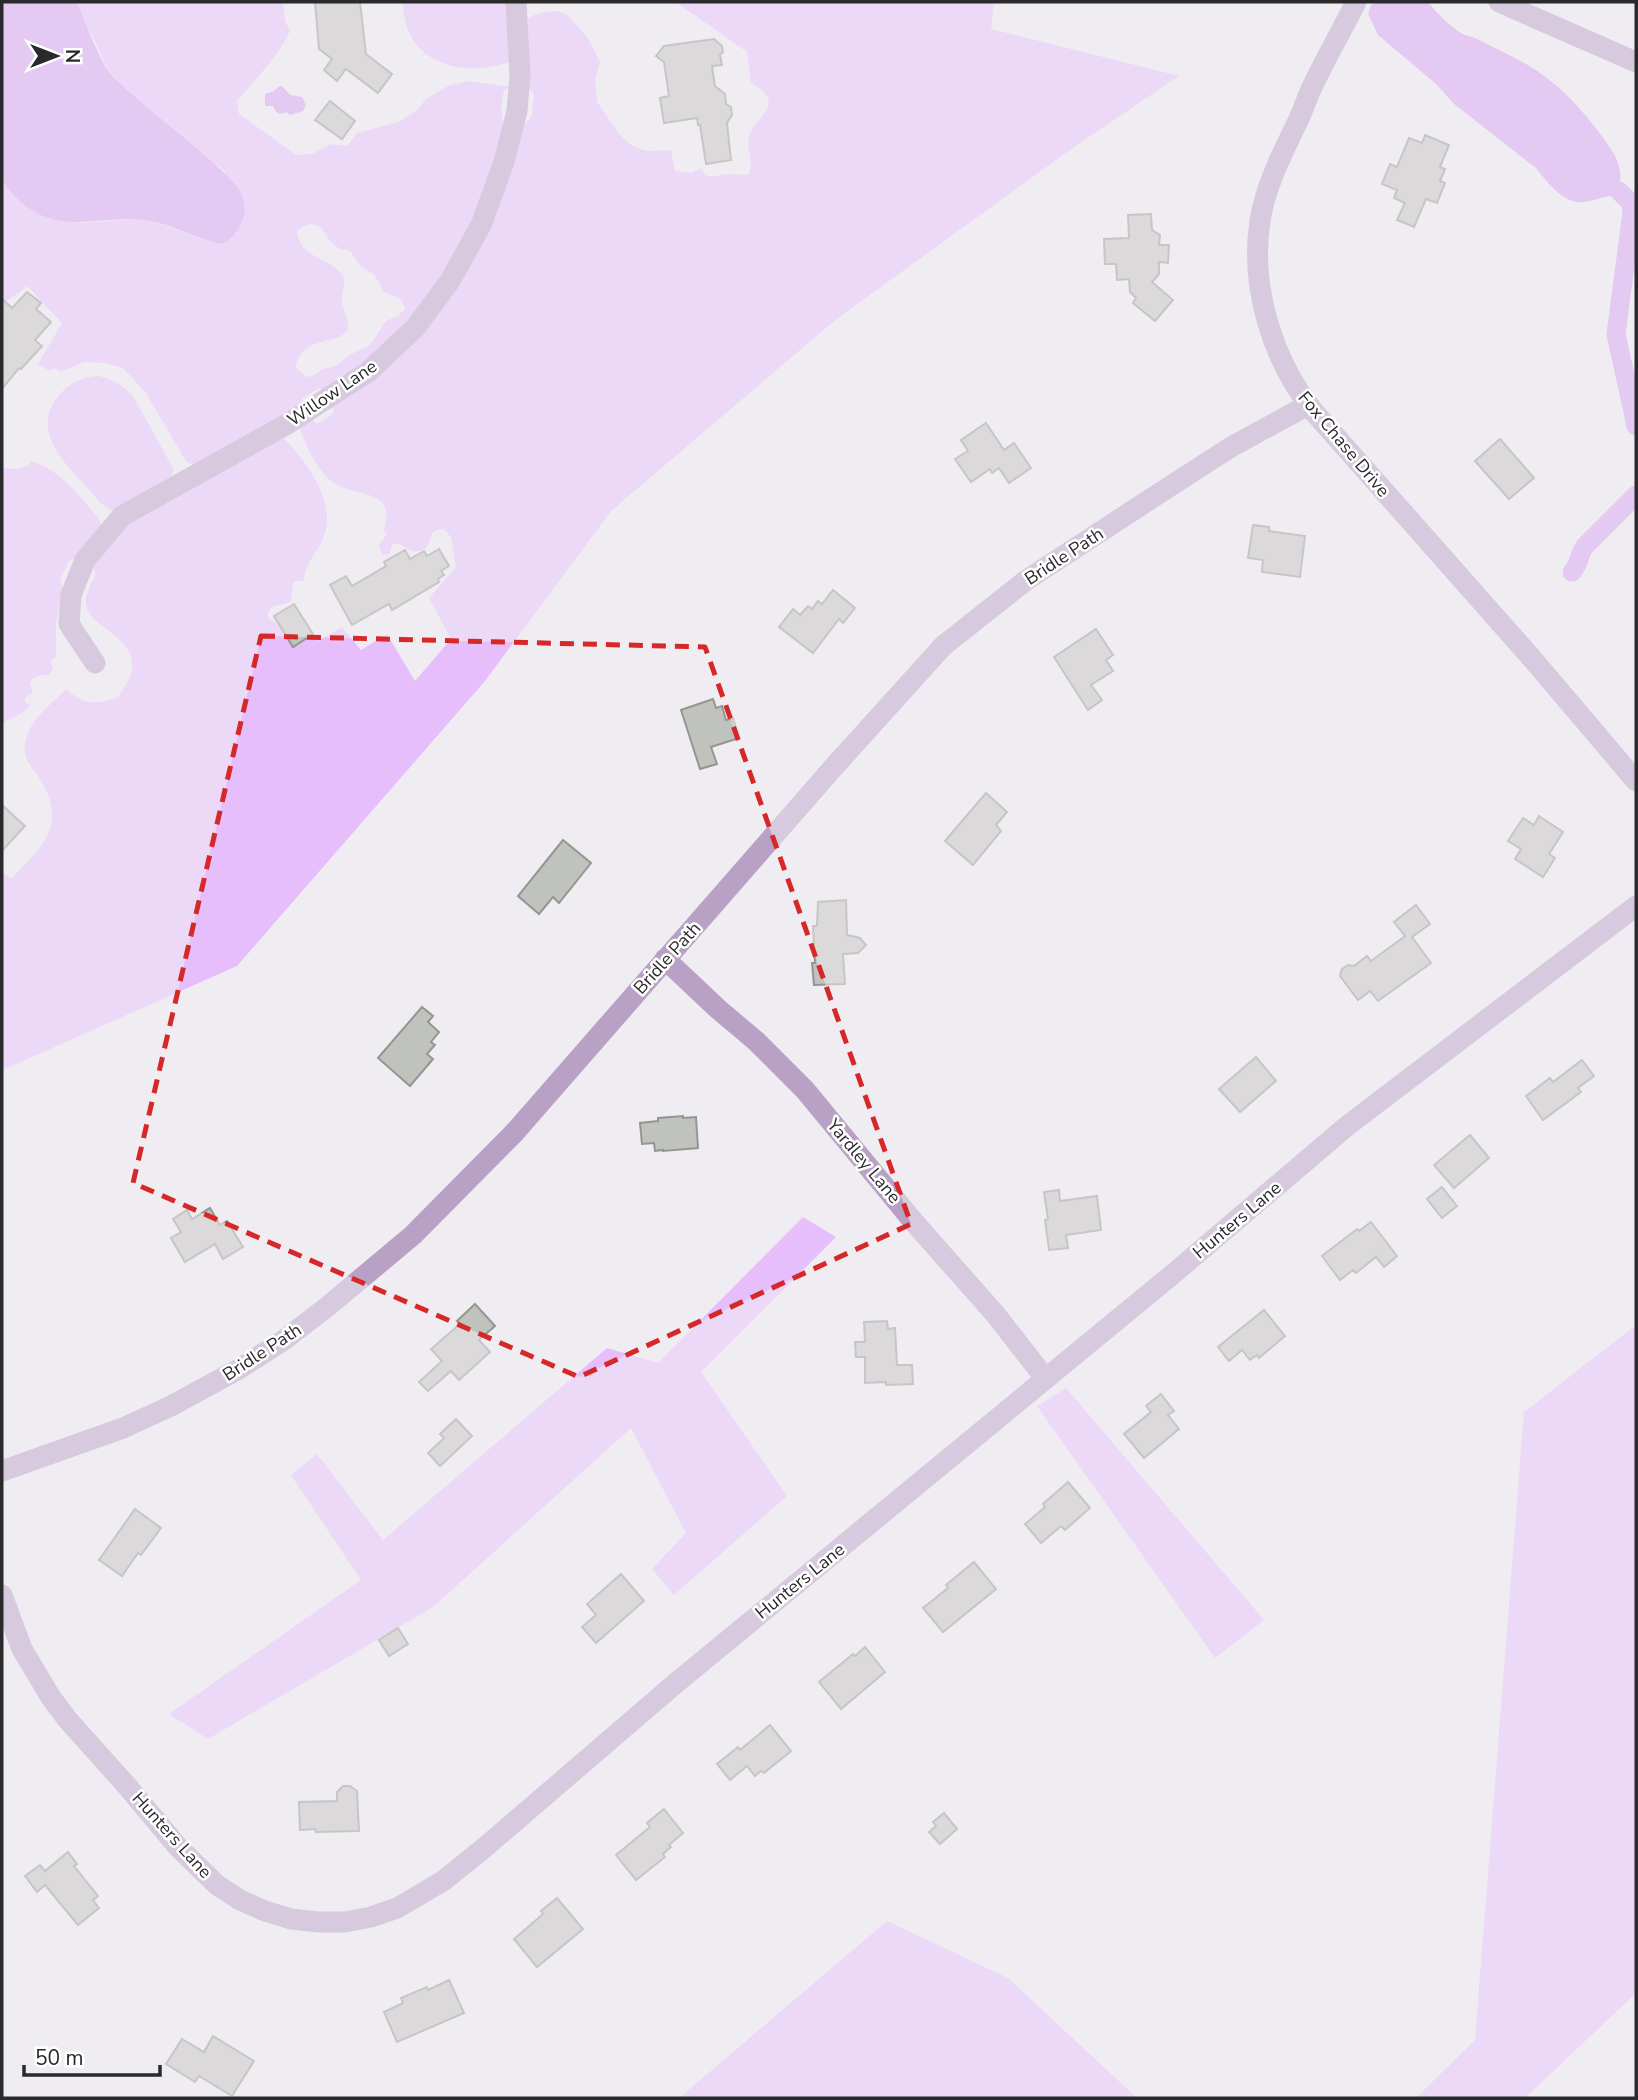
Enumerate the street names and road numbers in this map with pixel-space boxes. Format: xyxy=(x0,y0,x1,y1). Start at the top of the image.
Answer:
street label: Willow Lane xyxy=(282,354,382,432)
street label: Fox Chase Drive xyxy=(1293,386,1395,502)
street label: Bridle Path xyxy=(1020,521,1108,591)
street label: Bridle Path xyxy=(628,917,706,999)
street label: Yardley Lane xyxy=(821,1113,906,1208)
street label: Hunters Lane xyxy=(1188,1176,1286,1264)
street label: Bridle Path xyxy=(218,1317,306,1387)
street label: Hunters Lane xyxy=(750,1538,850,1624)
street label: Hunters Lane xyxy=(127,1787,217,1883)

